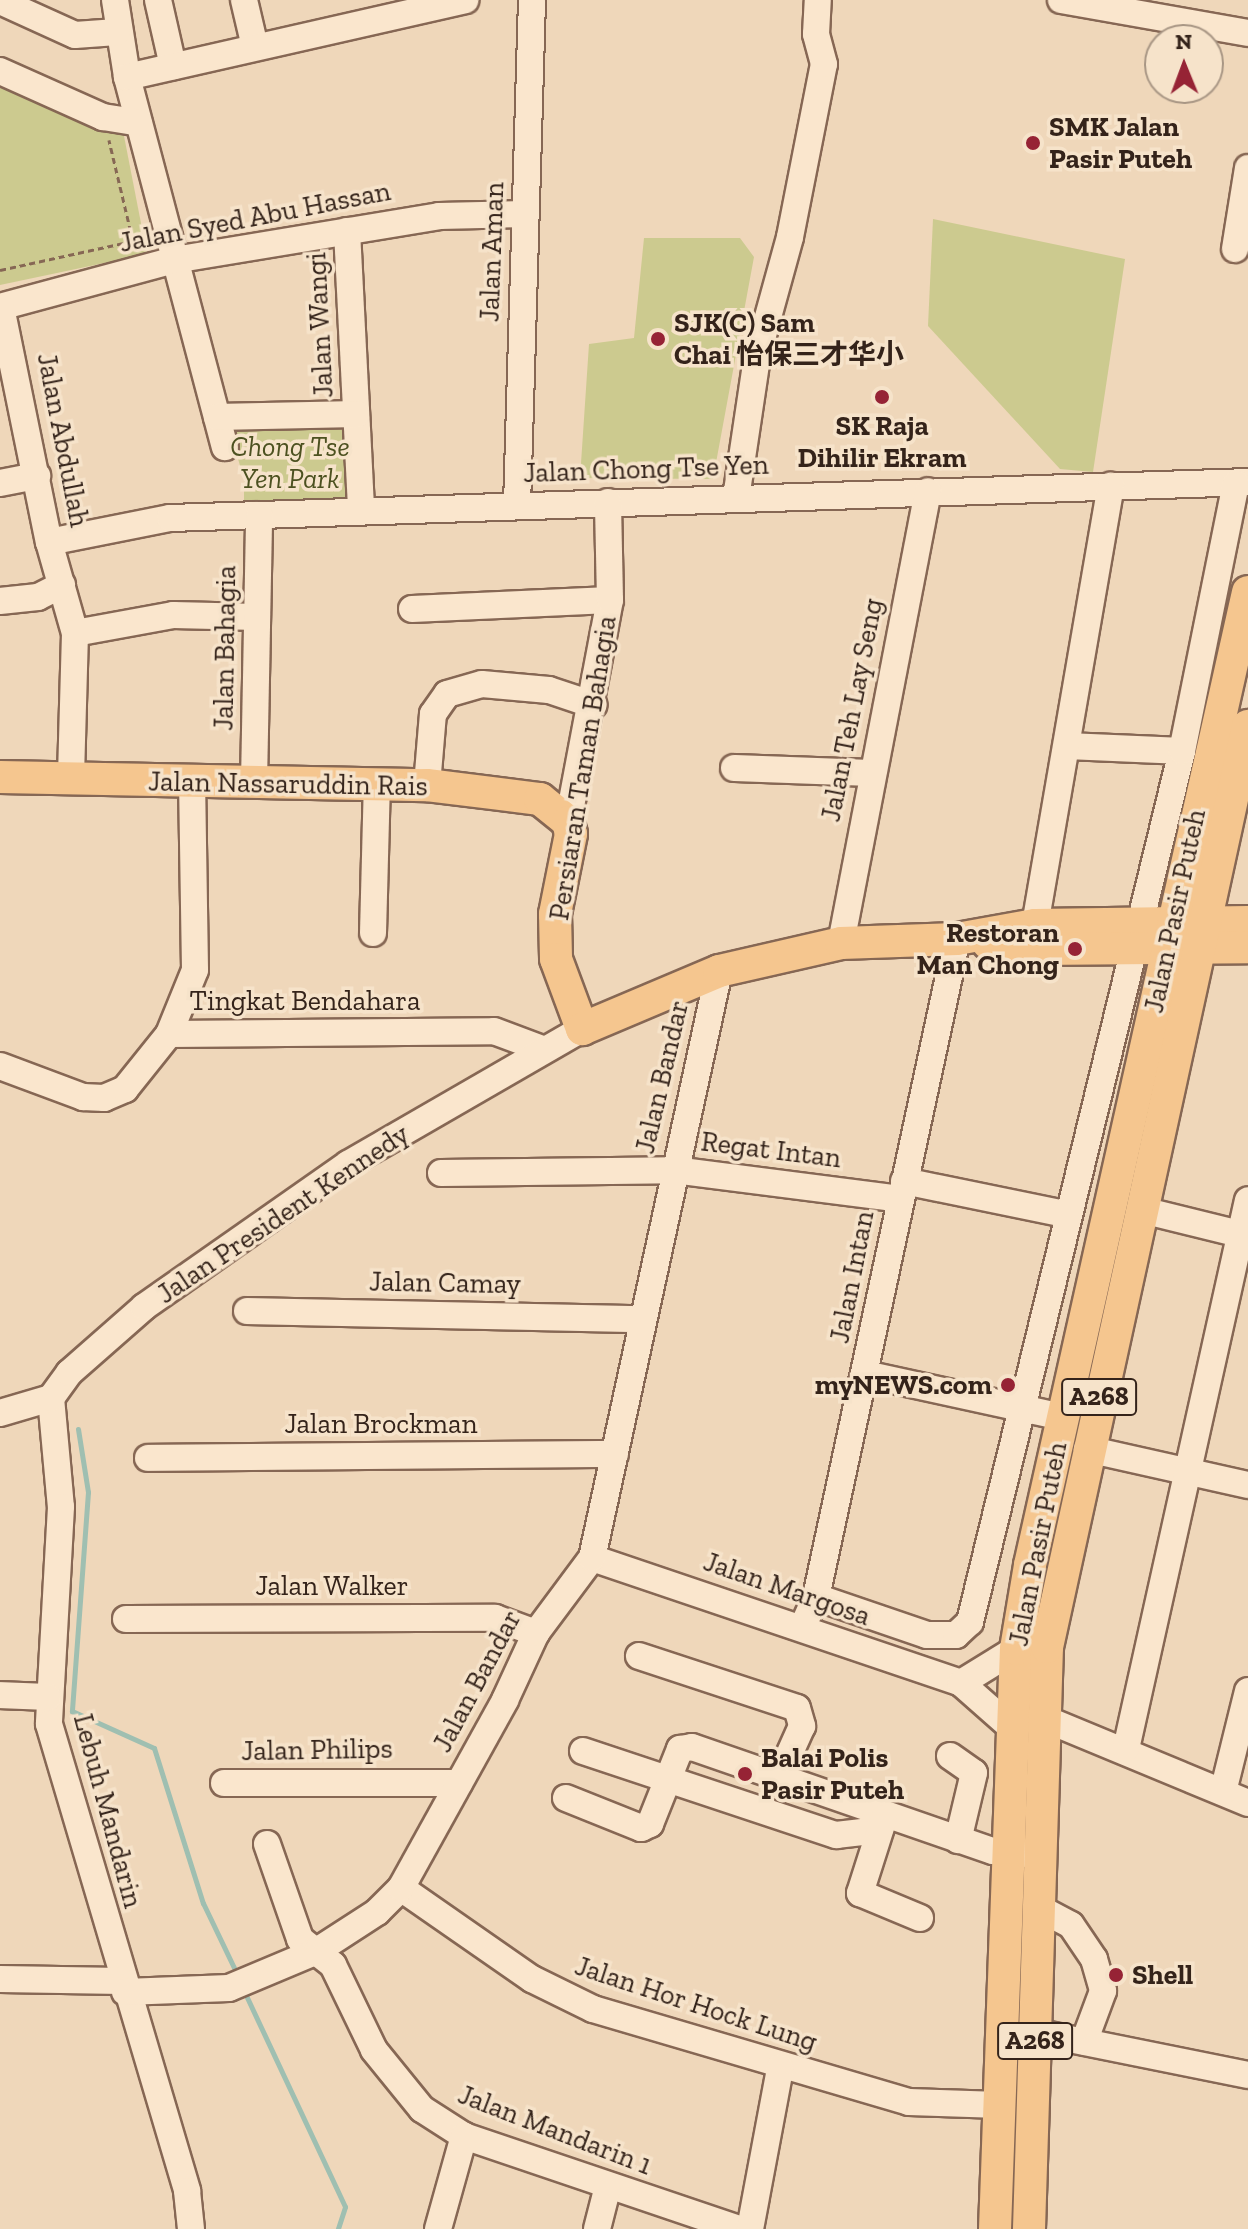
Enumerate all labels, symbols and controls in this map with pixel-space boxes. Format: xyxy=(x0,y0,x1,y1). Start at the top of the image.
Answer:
north arrow xyxy=(1144,24,1224,104)
text: N xyxy=(1175,28,1192,55)
place label: SMK Jalan Pasir Puteh xyxy=(1049,110,1193,176)
marker: SMK Jalan Pasir Puteh xyxy=(1024,134,1042,152)
street label: Jalan Syed Abu Hassan xyxy=(116,174,394,260)
street label: Jalan Aman xyxy=(473,181,511,323)
street label: Jalan Wangi xyxy=(299,251,341,399)
place label: SJK(C) Sam Chai 怡保三才华小 xyxy=(674,306,904,372)
marker: SJK(C) Sam Chai 怡保三才华小 xyxy=(649,330,667,348)
street label: Jalan Abdullah xyxy=(30,350,96,530)
marker: SK Raja Dihilir Ekram xyxy=(873,388,891,406)
place label: SK Raja Dihilir Ekram xyxy=(797,409,967,475)
park label: Chong Tse Yen Park xyxy=(230,430,350,496)
street label: Jalan Chong Tse Yen xyxy=(522,448,770,490)
street label: Jalan Bahagia xyxy=(207,565,243,731)
street label: Jalan Teh Lay Seng xyxy=(814,595,890,825)
street label: Persiaran Taman Bahagia xyxy=(542,613,624,923)
street label: Jalan Nassaruddin Rais xyxy=(148,765,428,803)
street label: Jalan Pasir Puteh xyxy=(1137,806,1213,1016)
place label: Restoran Man Chong xyxy=(917,916,1059,982)
marker: Restoran Man Chong xyxy=(1066,940,1084,958)
street label: Tingkat Bendahara xyxy=(190,984,420,1018)
street label: Jalan Bandar xyxy=(628,997,696,1157)
street label: Jalan President Kennedy xyxy=(151,1117,415,1311)
street label: Regat Intan xyxy=(699,1125,843,1175)
street label: Jalan Intan xyxy=(823,1208,881,1346)
street label: Jalan Camay xyxy=(369,1265,521,1301)
place label: myNEWS.com xyxy=(815,1368,992,1402)
road number: A268 xyxy=(1061,1375,1137,1419)
marker: myNEWS.com xyxy=(999,1376,1017,1394)
street label: Jalan Brockman xyxy=(284,1407,478,1441)
street label: Jalan Pasir Puteh xyxy=(1002,1439,1074,1649)
street label: Jalan Margosa xyxy=(699,1545,875,1633)
street label: Jalan Walker xyxy=(255,1569,409,1603)
street label: Jalan Bandar xyxy=(426,1604,528,1758)
street label: Lebuh Mandarin xyxy=(66,1710,150,1912)
street label: Jalan Philips xyxy=(241,1732,393,1768)
place label: Balai Polis Pasir Puteh xyxy=(761,1741,905,1807)
marker: Balai Polis Pasir Puteh xyxy=(736,1765,754,1783)
street label: Jalan Hor Hock Lung xyxy=(571,1949,821,2059)
place label: Shell xyxy=(1132,1958,1193,1992)
marker: Shell xyxy=(1107,1966,1125,1984)
road number: A268 xyxy=(997,2019,1073,2063)
street label: Jalan Mandarin 1 xyxy=(453,2078,657,2182)

